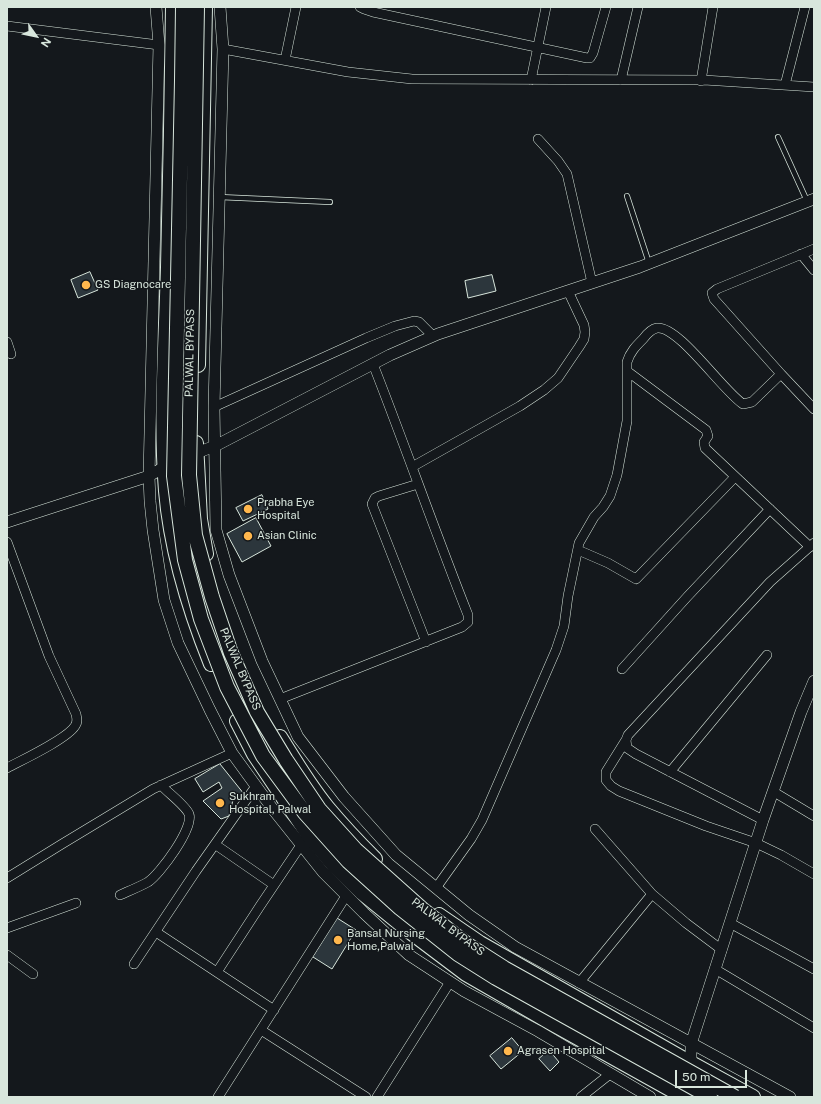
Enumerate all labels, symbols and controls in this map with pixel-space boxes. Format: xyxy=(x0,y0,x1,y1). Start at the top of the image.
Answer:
north arrow xyxy=(16,16,56,56)
text: N xyxy=(39,36,53,49)
place label: GS Diagnocare xyxy=(95,278,171,292)
marker: GS Diagnocare xyxy=(80,279,92,291)
street label: PALWAL BYPASS xyxy=(183,309,197,397)
place label: Prabha Eye Hospital xyxy=(257,496,314,522)
marker: Prabha Eye Hospital xyxy=(242,503,254,515)
place label: Asian Clinic xyxy=(257,529,317,543)
marker: Asian Clinic xyxy=(242,530,254,542)
street label: PALWAL BYPASS xyxy=(217,626,263,712)
place label: Sukhram Hospital, Palwal xyxy=(229,790,311,816)
marker: Sukhram Hospital, Palwal xyxy=(214,797,226,809)
street label: PALWAL BYPASS xyxy=(409,895,487,959)
place label: Bansal Nursing Home,Palwal xyxy=(347,927,425,953)
marker: Bansal Nursing Home,Palwal xyxy=(332,934,344,946)
place label: Agrasen Hospital xyxy=(517,1044,605,1058)
marker: Agrasen Hospital xyxy=(502,1045,514,1057)
scale bar xyxy=(677,1062,749,1088)
text: 50 m xyxy=(682,1070,710,1084)

